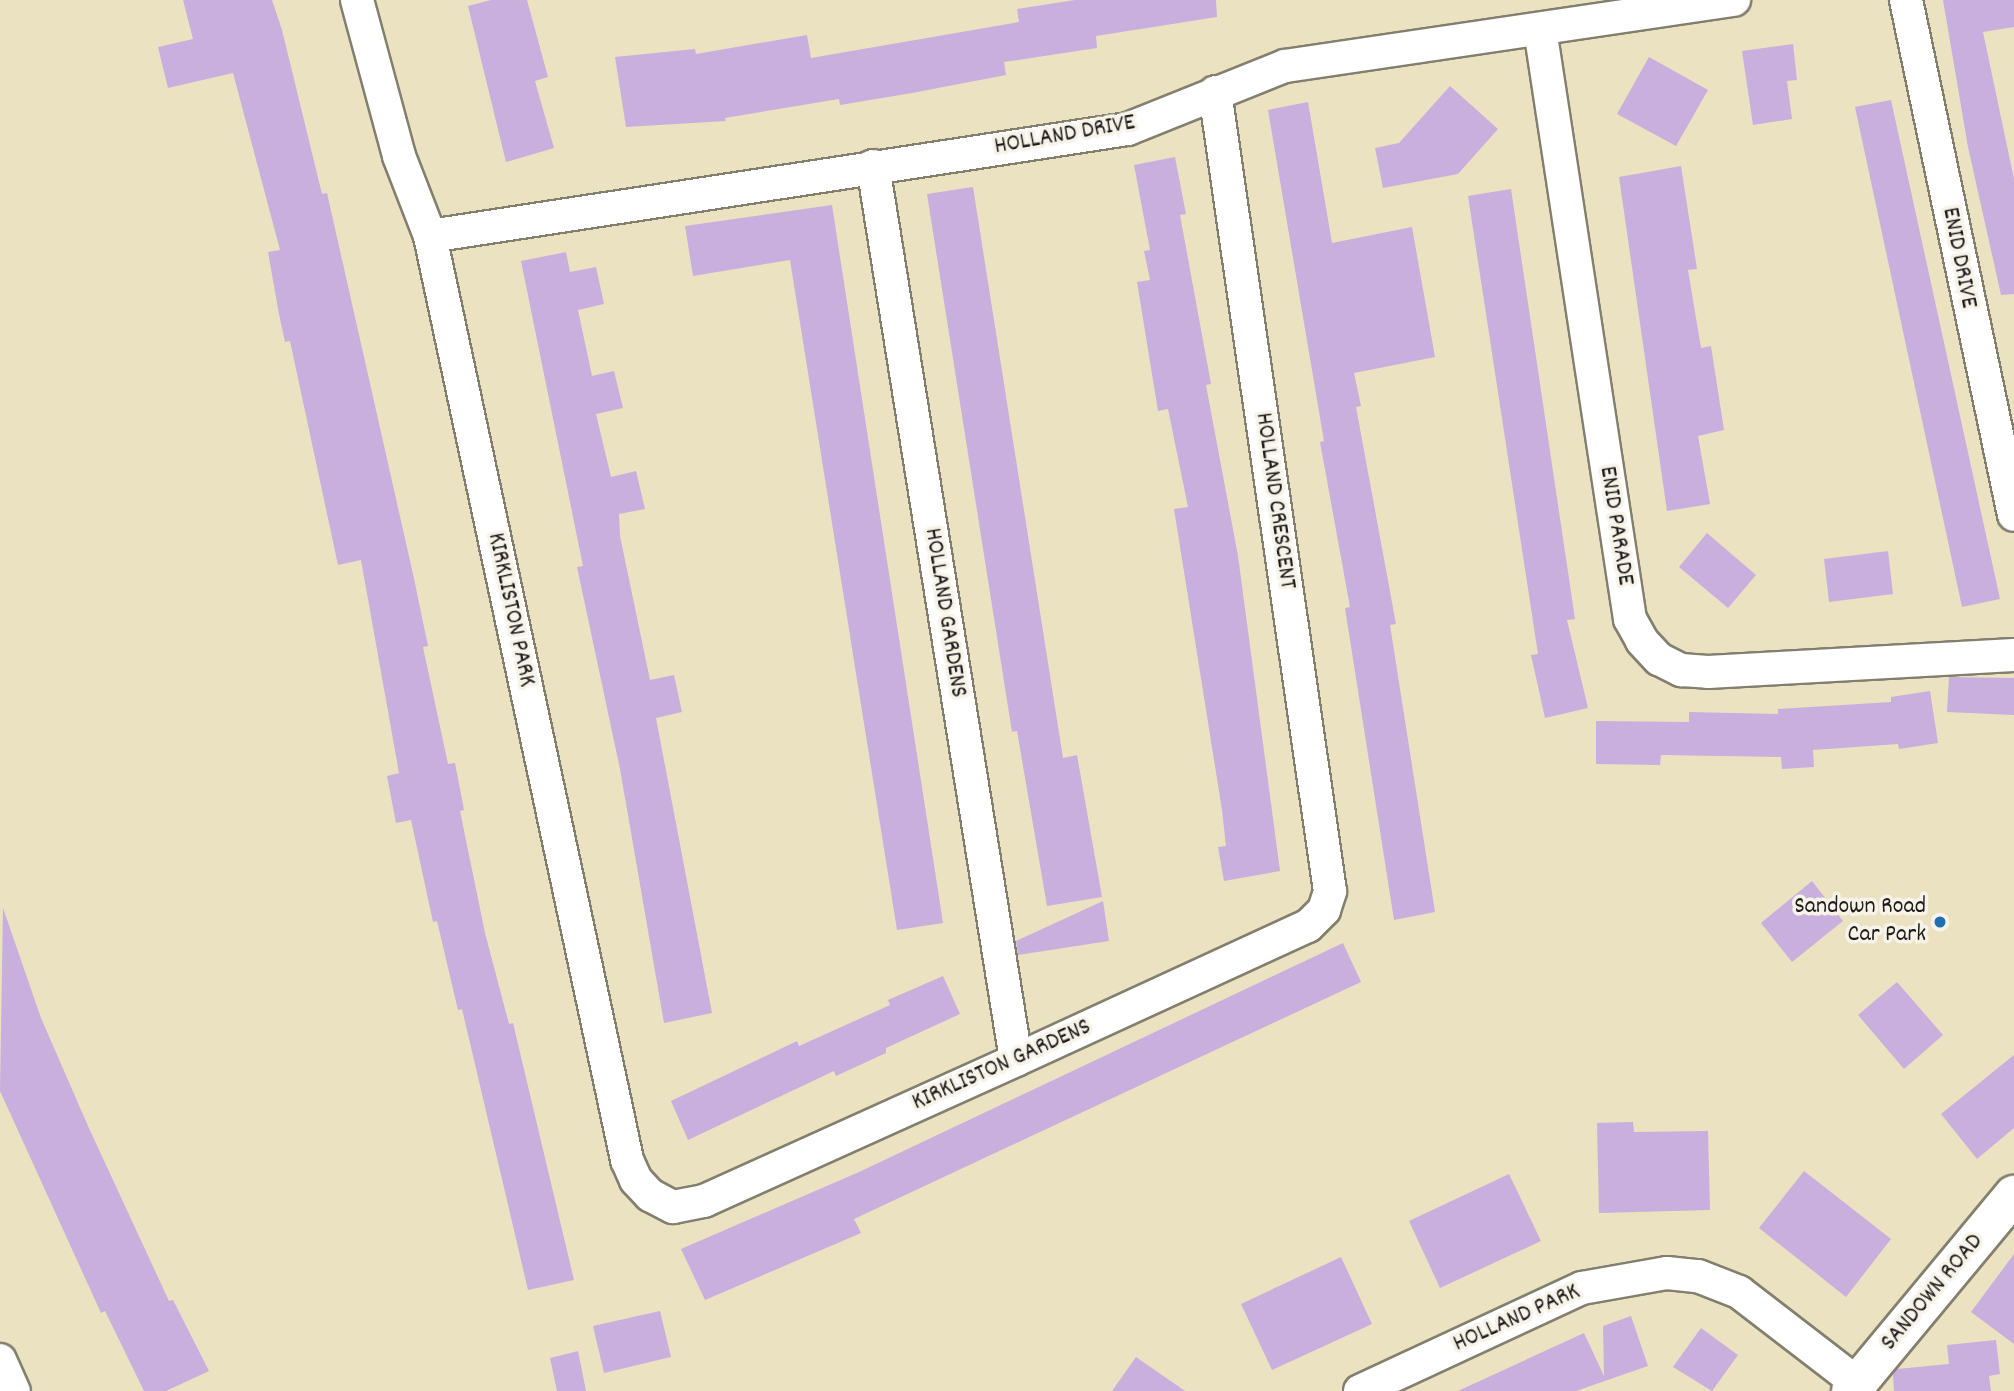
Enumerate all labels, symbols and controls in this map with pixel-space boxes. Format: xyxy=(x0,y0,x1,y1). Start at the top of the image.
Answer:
street label: HOLLAND DRIVE xyxy=(992,109,1138,163)
street label: ENID DRIVE xyxy=(1934,205,1982,311)
street label: HOLLAND CRESCENT xyxy=(1247,411,1301,591)
street label: ENID PARADE xyxy=(1591,464,1639,588)
street label: HOLLAND GARDENS xyxy=(916,526,972,700)
street label: KIRKLISTON PARK xyxy=(480,530,540,690)
place label: Sandown Road Car Park xyxy=(1794,894,1926,950)
marker: Sandown Road Car Park xyxy=(1932,914,1948,930)
street label: KIRKLISTON GARDENS xyxy=(908,1014,1096,1118)
street label: SANDOWN ROAD xyxy=(1876,1229,1990,1357)
street label: HOLLAND PARK xyxy=(1449,1278,1585,1360)

